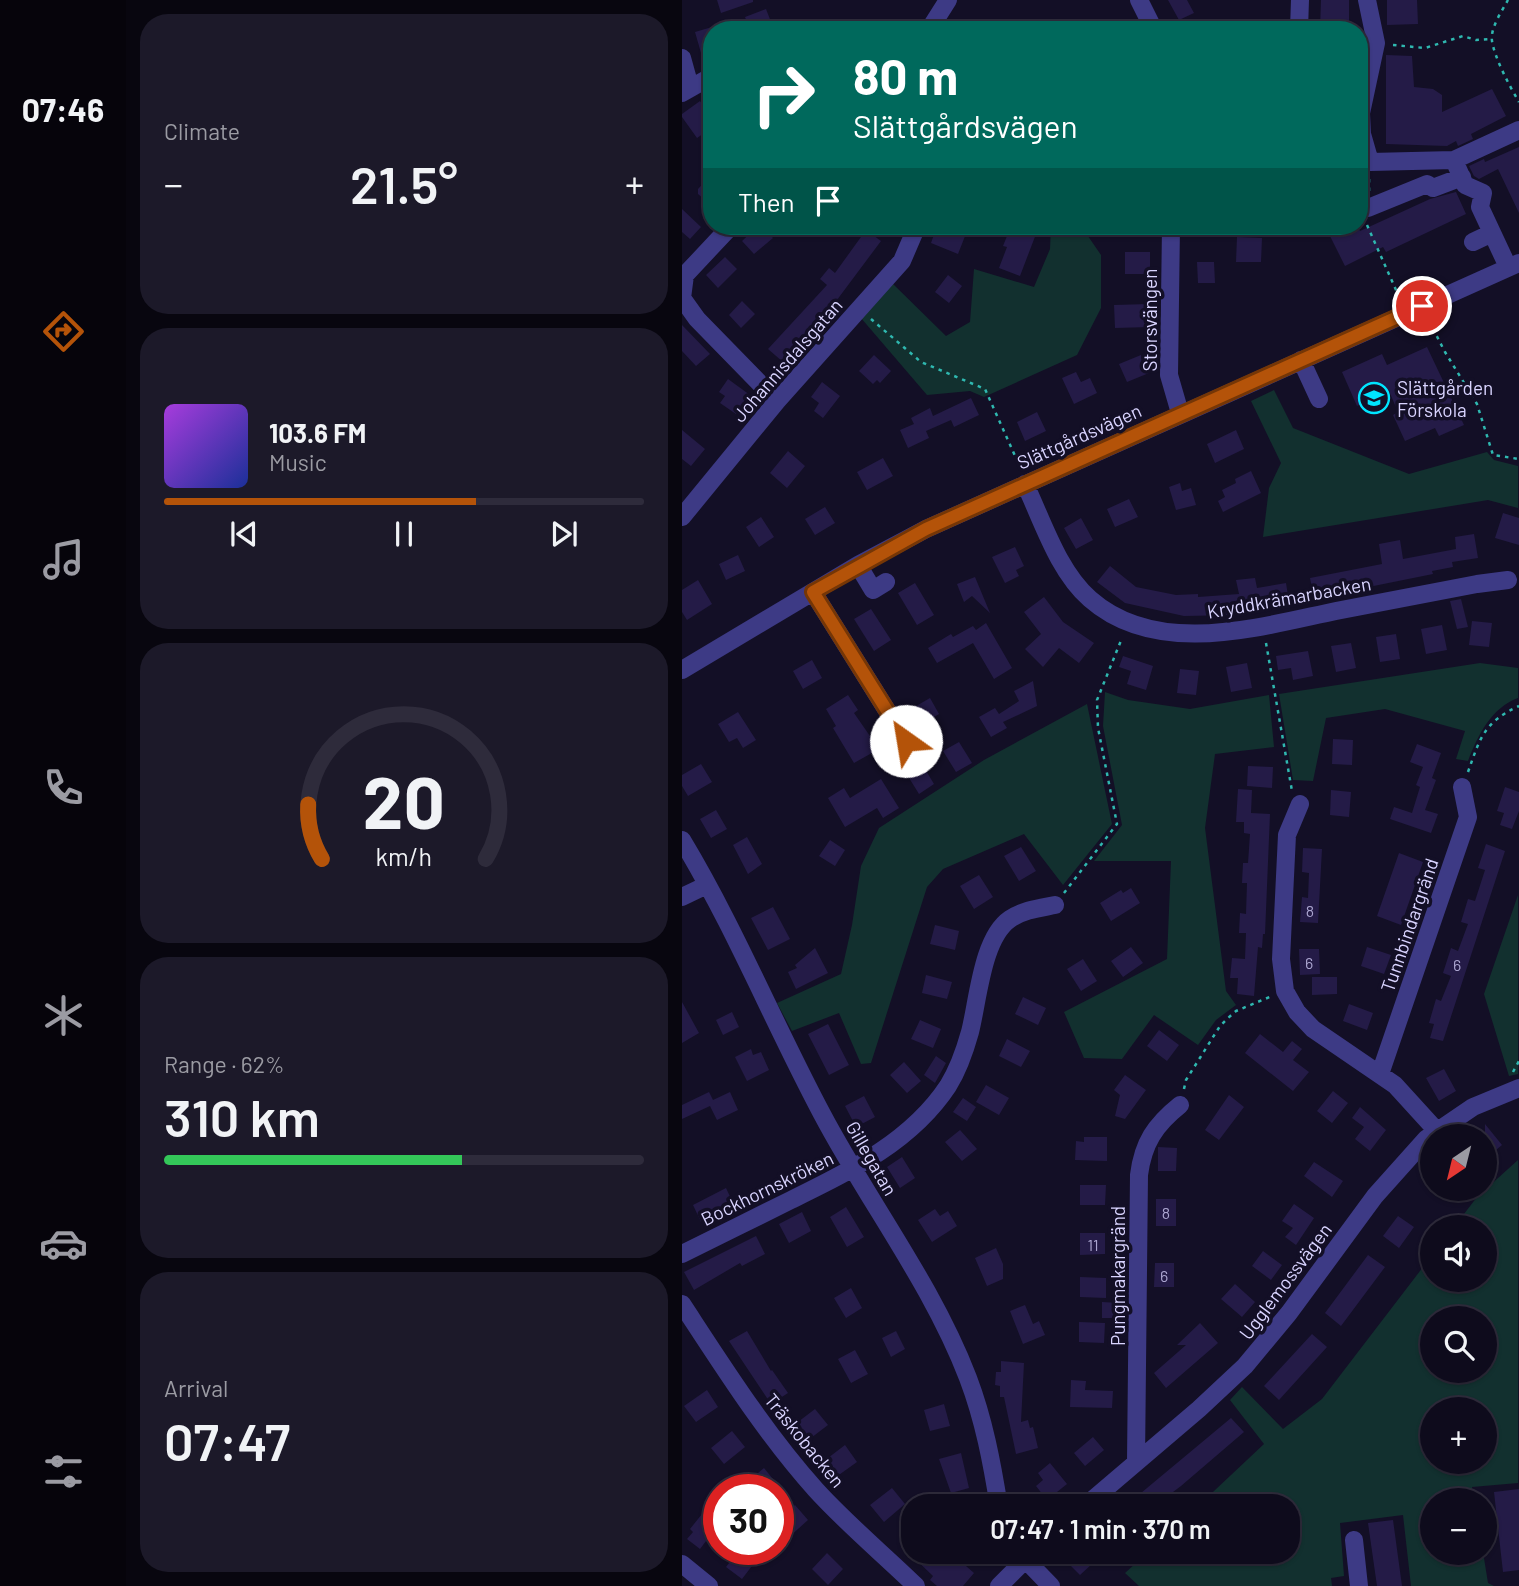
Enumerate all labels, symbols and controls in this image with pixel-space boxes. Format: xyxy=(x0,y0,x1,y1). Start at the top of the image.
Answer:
text: 80 m xyxy=(853,46,958,105)
icon: right xyxy=(738,49,829,140)
text: 07:46 xyxy=(22,90,104,128)
text: Slättgårdsvägen xyxy=(853,106,1078,144)
text: Climate xyxy=(164,117,240,145)
text: 21.5° xyxy=(350,152,458,214)
text: − xyxy=(164,160,183,206)
text: + xyxy=(625,160,644,206)
icon: arrive xyxy=(809,182,847,220)
text: Then xyxy=(738,186,795,217)
street label: Storsvängen xyxy=(1138,269,1161,371)
pin xyxy=(1392,276,1452,336)
icon: arrive xyxy=(1403,287,1441,325)
street label: Johannisdalsgatan xyxy=(727,294,847,426)
icon: directions xyxy=(39,307,88,356)
place label: Slättgården Förskola xyxy=(1397,376,1493,421)
school or university icon: Slättgården Förskola xyxy=(1357,381,1391,415)
street label: Slättgårdsvägen xyxy=(1013,398,1145,474)
text: 103.6 FM xyxy=(269,417,366,448)
text: Music xyxy=(269,448,327,476)
icon: previous xyxy=(225,515,263,553)
icon: pause xyxy=(385,515,423,553)
icon: next xyxy=(545,515,583,553)
icon: music xyxy=(39,535,88,584)
street label: Kryddkrämarbacken xyxy=(1205,571,1373,623)
position arrow xyxy=(869,704,943,778)
text: 20 xyxy=(363,756,445,844)
icon: phone xyxy=(39,763,88,812)
text: km/h xyxy=(376,841,432,871)
street label: Tunnbindargränd xyxy=(1375,855,1443,995)
house number: 8 xyxy=(1306,901,1314,920)
house number: 6 xyxy=(1305,953,1313,972)
house number: 6 xyxy=(1453,955,1461,974)
icon: climate xyxy=(39,991,88,1040)
text: Range · 62% xyxy=(164,1050,285,1078)
text: 310 km xyxy=(164,1085,320,1147)
street label: Gillegatan xyxy=(842,1117,902,1199)
north arrow xyxy=(1420,1124,1498,1200)
map controls xyxy=(1420,1124,1497,1565)
street label: Bockhornskröken xyxy=(697,1146,837,1230)
house number: 8 xyxy=(1162,1203,1170,1222)
street label: Pungmakargränd xyxy=(1106,1206,1129,1346)
button: sound xyxy=(1420,1215,1497,1292)
street label: Ugglemossvägen xyxy=(1234,1218,1336,1344)
icon: car xyxy=(39,1219,88,1268)
house number: 11 xyxy=(1087,1235,1099,1254)
house number: 6 xyxy=(1160,1266,1168,1285)
button: search xyxy=(1420,1306,1497,1383)
text: Arrival xyxy=(164,1374,228,1402)
street label: Träskobacken xyxy=(760,1388,850,1492)
button: + xyxy=(1420,1397,1497,1474)
text: 07:47 xyxy=(164,1409,290,1471)
icon: filters xyxy=(39,1447,88,1496)
speed limit sign: 30 xyxy=(703,1474,794,1565)
button: − xyxy=(1420,1488,1497,1565)
text: 07:47 · 1 min · 370 m xyxy=(990,1513,1211,1544)

